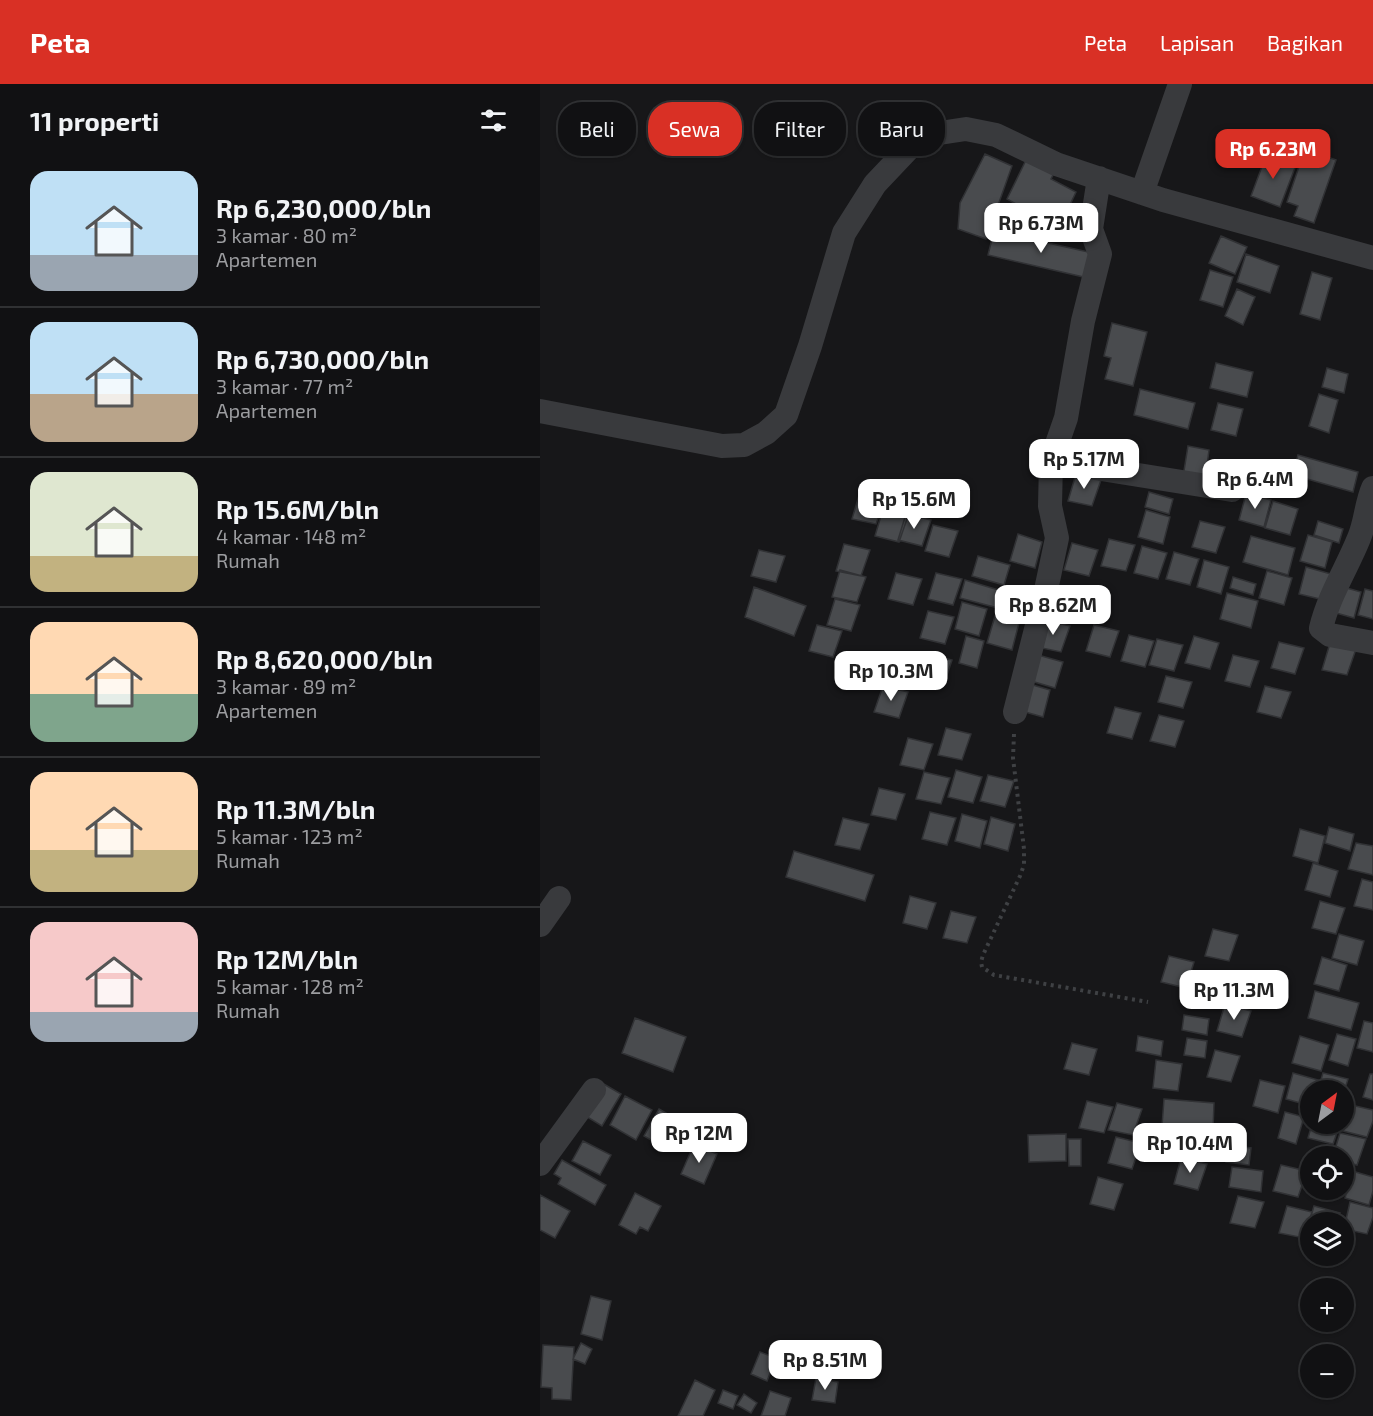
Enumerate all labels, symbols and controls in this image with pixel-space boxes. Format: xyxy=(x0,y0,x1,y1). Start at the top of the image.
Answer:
text: Peta xyxy=(30,25,90,59)
text: Peta xyxy=(1084,30,1127,55)
text: Lapisan xyxy=(1160,30,1234,55)
text: Bagikan xyxy=(1267,30,1343,55)
chip: Beli xyxy=(558,102,636,156)
chip: Sewa xyxy=(648,102,742,156)
chip: Filter xyxy=(754,102,846,156)
chip: Baru xyxy=(858,102,945,156)
icon: filters xyxy=(477,104,510,137)
text: 11 properti xyxy=(30,105,159,136)
pin: Rp 6.23M xyxy=(1211,129,1335,180)
text: Rp 6.23M xyxy=(1229,136,1317,160)
text: Rp 6,230,000/bln xyxy=(216,192,431,223)
icon: home xyxy=(78,195,150,267)
pin: Rp 6.73M xyxy=(979,203,1103,254)
text: Rp 6.73M xyxy=(998,210,1084,234)
text: 3 kamar · 80 m² xyxy=(216,223,357,247)
text: Apartemen xyxy=(216,247,317,271)
text: Rp 6,730,000/bln xyxy=(216,343,429,374)
icon: home xyxy=(78,346,150,418)
text: 3 kamar · 77 m² xyxy=(216,374,353,398)
text: Apartemen xyxy=(216,398,317,422)
pin: Rp 5.17M xyxy=(1022,439,1146,490)
text: Rp 5.17M xyxy=(1043,446,1125,470)
pin: Rp 6.4M xyxy=(1200,459,1310,510)
text: Rp 6.4M xyxy=(1217,466,1293,490)
pin: Rp 15.6M xyxy=(852,479,976,530)
text: Rp 15.6M xyxy=(872,486,956,510)
text: Rp 15.6M/bln xyxy=(216,493,379,524)
icon: home xyxy=(78,496,150,568)
text: 4 kamar · 148 m² xyxy=(216,524,366,548)
text: Rumah xyxy=(216,548,280,572)
pin: Rp 8.62M xyxy=(991,585,1115,636)
text: Rp 8.62M xyxy=(1009,592,1097,616)
text: Rp 8,620,000/bln xyxy=(216,643,433,674)
icon: home xyxy=(78,646,150,718)
pin: Rp 10.3M xyxy=(829,651,953,702)
text: Rp 10.3M xyxy=(848,658,934,682)
text: 3 kamar · 89 m² xyxy=(216,674,356,698)
text: Apartemen xyxy=(216,698,317,722)
text: Rp 11.3M/bln xyxy=(216,793,375,824)
icon: home xyxy=(78,796,150,868)
text: 5 kamar · 123 m² xyxy=(216,824,363,848)
text: Rumah xyxy=(216,848,280,872)
text: Rp 12M/bln xyxy=(216,943,358,974)
icon: home xyxy=(78,946,150,1018)
pin: Rp 11.3M xyxy=(1172,970,1296,1021)
text: 5 kamar · 128 m² xyxy=(216,974,364,998)
text: Rp 11.3M xyxy=(1193,977,1275,1001)
text: Rumah xyxy=(216,998,280,1022)
north arrow xyxy=(1300,1080,1354,1134)
map controls xyxy=(1300,1080,1354,1398)
pin: Rp 12M xyxy=(650,1113,748,1164)
text: Rp 12M xyxy=(665,1120,733,1144)
pin: Rp 10.4M xyxy=(1128,1123,1252,1174)
text: Rp 10.4M xyxy=(1147,1130,1233,1154)
button: locate xyxy=(1300,1146,1354,1200)
button: layers xyxy=(1300,1212,1354,1266)
button: + xyxy=(1300,1278,1354,1332)
pin: Rp 8.51M xyxy=(763,1340,887,1391)
button: − xyxy=(1300,1344,1354,1398)
text: Rp 8.51M xyxy=(783,1347,867,1371)

